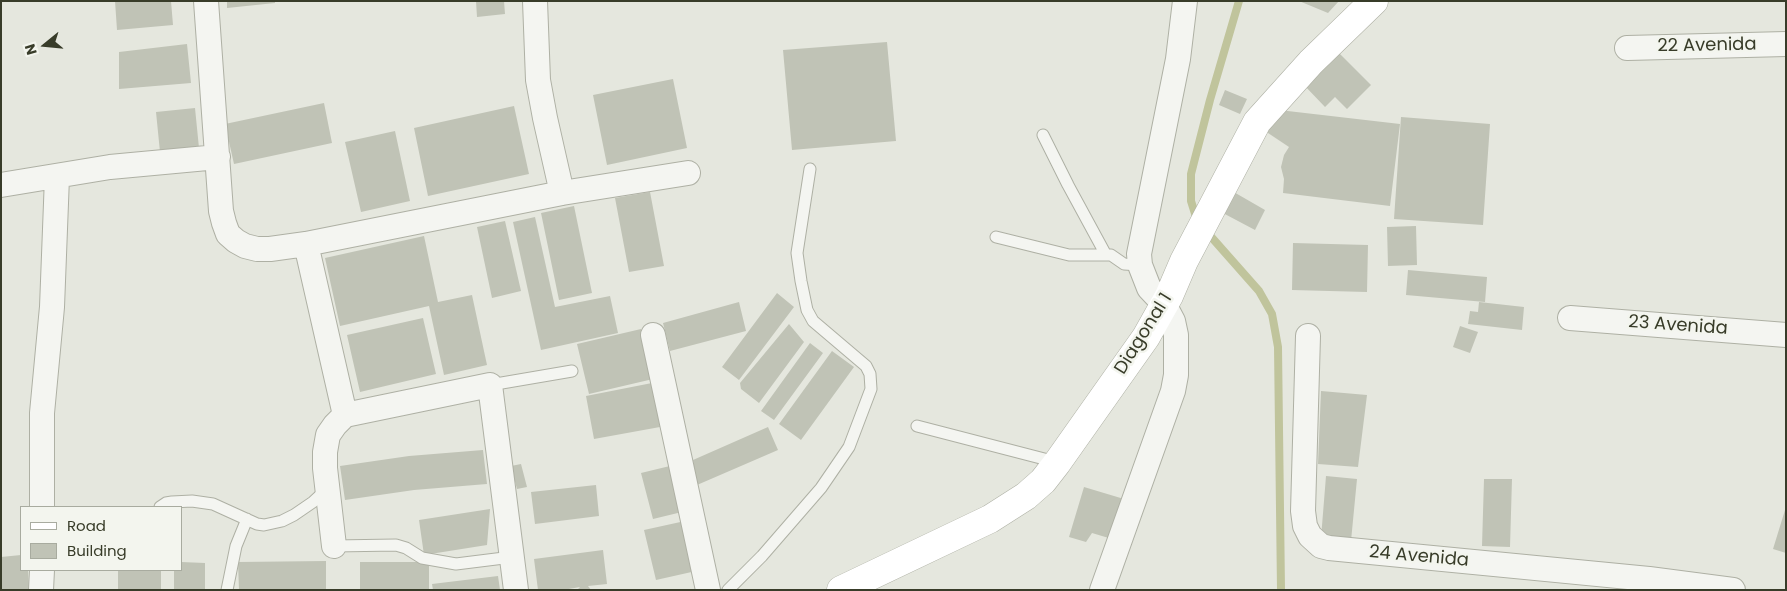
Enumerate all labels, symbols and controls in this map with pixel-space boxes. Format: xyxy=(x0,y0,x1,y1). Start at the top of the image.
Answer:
north arrow xyxy=(20,20,70,70)
street label: 22 Avenida xyxy=(1657,34,1757,58)
text: N xyxy=(20,41,42,57)
street label: Diagonal 1 xyxy=(1111,289,1177,379)
street label: 23 Avenida xyxy=(1628,312,1728,340)
legend xyxy=(20,506,182,571)
text: Road xyxy=(67,515,106,536)
text: Building xyxy=(67,540,127,561)
street label: 24 Avenida xyxy=(1368,542,1470,572)

